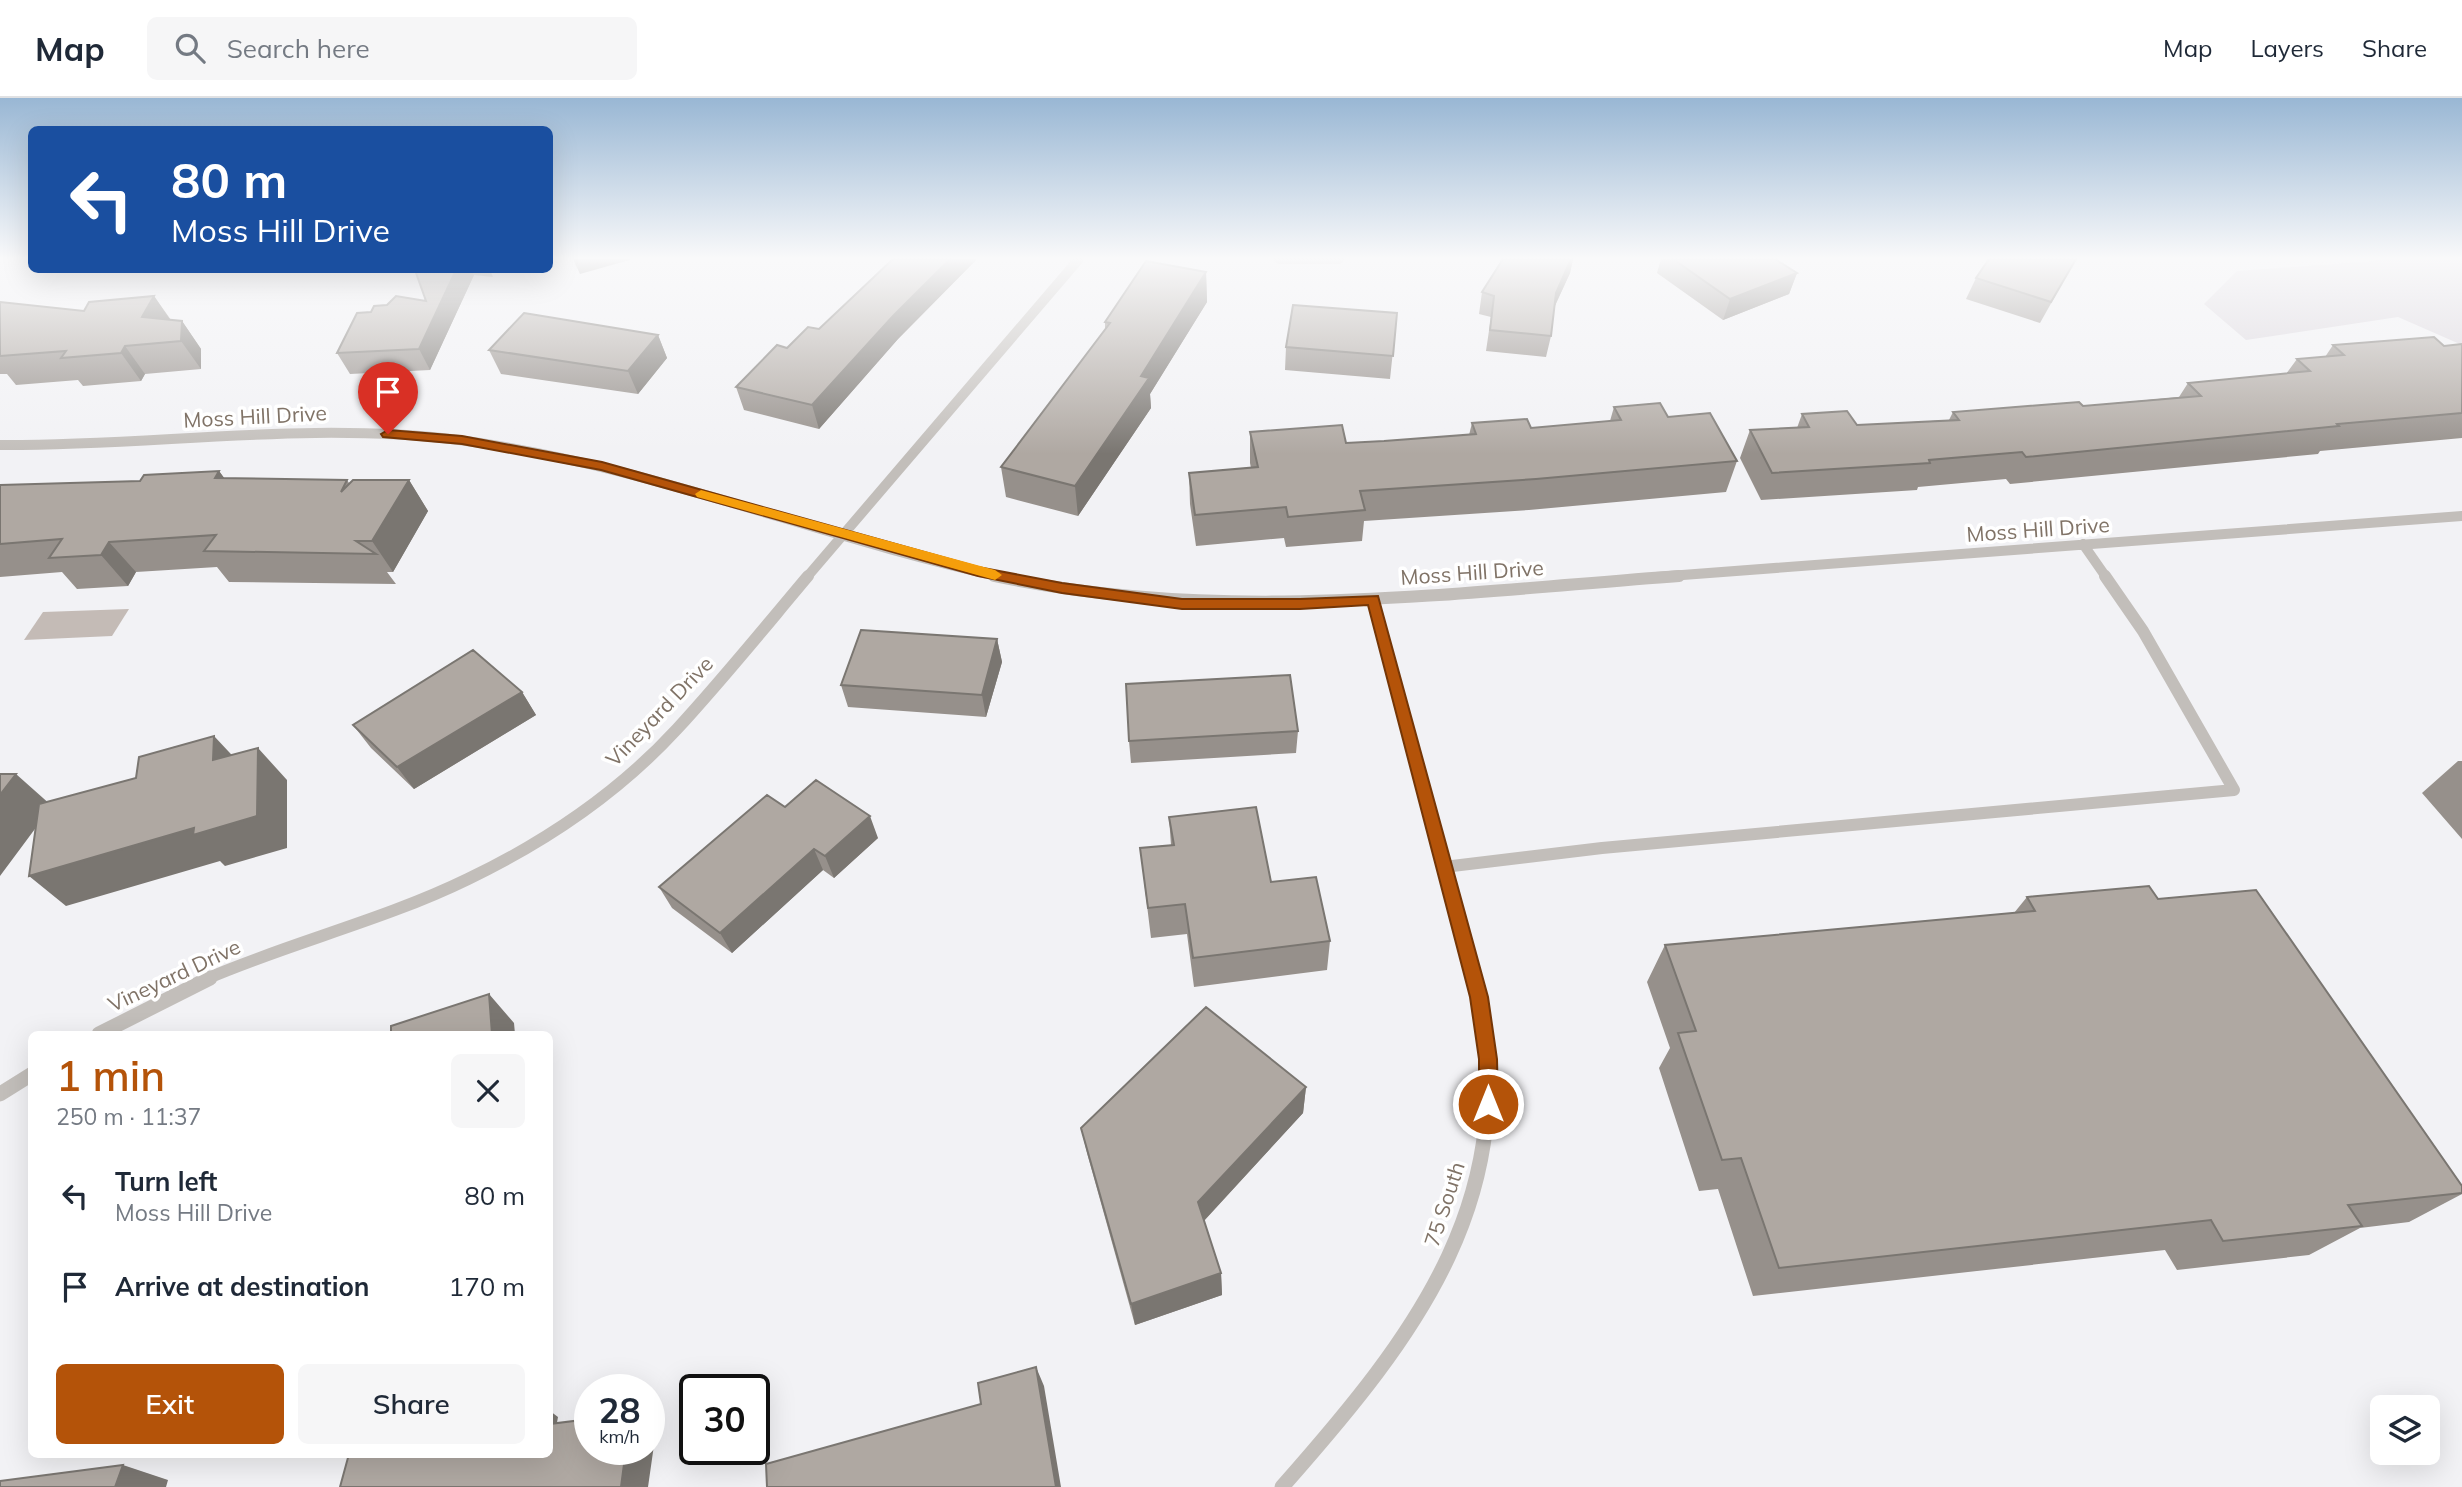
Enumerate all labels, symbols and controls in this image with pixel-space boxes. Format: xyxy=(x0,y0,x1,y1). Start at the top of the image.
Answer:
search box xyxy=(147,17,637,80)
text: Map xyxy=(35,28,105,69)
icon: search xyxy=(171,29,209,67)
text: Search here xyxy=(227,32,370,65)
text: Map xyxy=(2163,33,2212,63)
text: Layers xyxy=(2250,33,2324,63)
text: Share xyxy=(2362,33,2427,63)
text: 80 m xyxy=(171,149,287,210)
icon: left xyxy=(56,154,147,245)
text: Moss Hill Drive xyxy=(171,210,390,250)
pin xyxy=(358,362,418,434)
icon: arrive xyxy=(369,373,407,411)
street label: Moss Hill Drive xyxy=(183,399,327,433)
street label: Moss Hill Drive xyxy=(1965,511,2111,547)
street label: Moss Hill Drive xyxy=(1399,554,1545,590)
street label: Vineyard Drive xyxy=(600,651,718,771)
street label: Vineyard Drive xyxy=(104,933,244,1017)
text: 1 min xyxy=(56,1049,165,1102)
button: close xyxy=(451,1054,525,1128)
position arrow xyxy=(1451,1067,1525,1141)
text: 250 m · 11:37 xyxy=(56,1102,201,1131)
street label: 75 South xyxy=(1418,1158,1470,1250)
text: Turn left xyxy=(115,1165,217,1198)
icon: left xyxy=(56,1177,94,1215)
text: 80 m xyxy=(464,1179,525,1212)
text: Moss Hill Drive xyxy=(115,1198,272,1227)
icon: arrive xyxy=(56,1268,94,1306)
text: Arrive at destination xyxy=(115,1270,370,1303)
text: 170 m xyxy=(449,1270,525,1303)
button: Exit xyxy=(56,1364,284,1444)
button: Share xyxy=(298,1364,525,1444)
speed limit sign: 30 xyxy=(679,1374,770,1465)
text: 28 xyxy=(598,1388,641,1432)
map controls xyxy=(2370,1395,2440,1465)
button: layers xyxy=(2370,1395,2440,1465)
text: km/h xyxy=(599,1425,640,1448)

